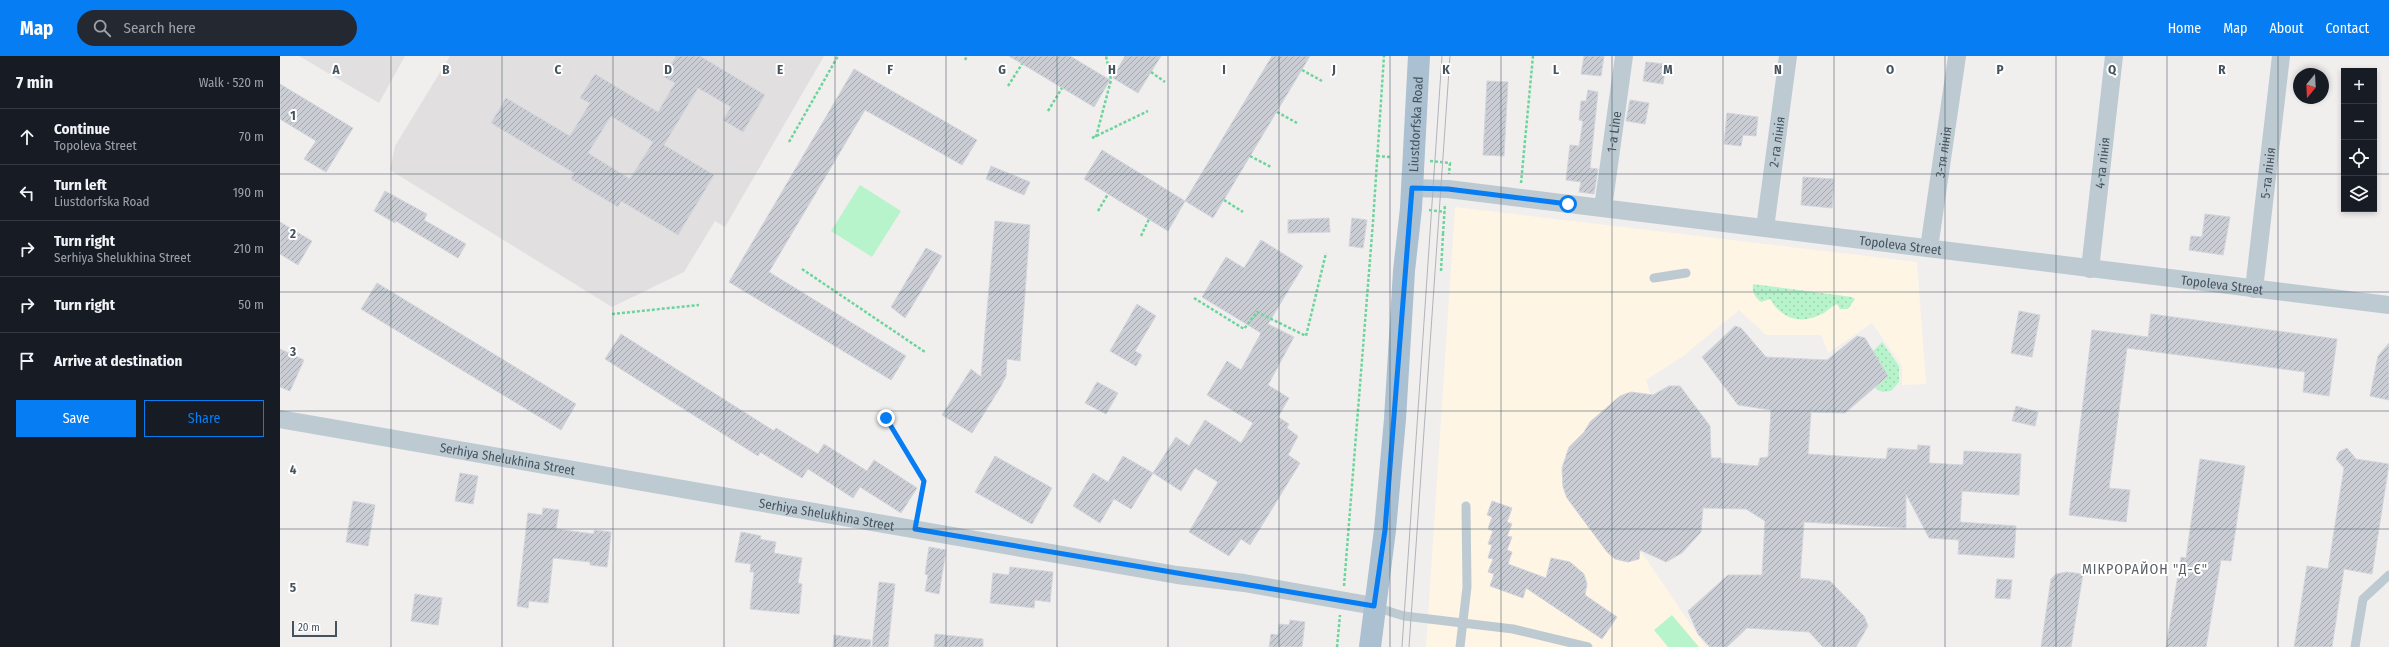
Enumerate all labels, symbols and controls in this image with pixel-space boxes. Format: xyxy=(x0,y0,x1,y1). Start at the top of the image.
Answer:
search box xyxy=(77,10,357,46)
text: Map xyxy=(20,17,53,40)
icon: search xyxy=(91,17,113,39)
text: Search here xyxy=(123,19,196,37)
text: Home xyxy=(2168,20,2201,37)
text: Map xyxy=(2223,20,2247,37)
text: About xyxy=(2269,20,2304,37)
text: Contact xyxy=(2326,20,2369,37)
text: A xyxy=(331,62,340,77)
text: B xyxy=(442,62,450,77)
text: C xyxy=(555,62,562,77)
text: D xyxy=(664,62,672,77)
text: E xyxy=(777,62,783,77)
text: F xyxy=(887,62,893,77)
text: G xyxy=(998,62,1006,77)
text: H xyxy=(1108,62,1116,77)
text: I xyxy=(1222,62,1226,77)
text: J xyxy=(1331,62,1336,77)
text: K xyxy=(1442,62,1450,77)
text: L xyxy=(1553,62,1559,77)
text: M xyxy=(1663,62,1673,77)
text: N xyxy=(1774,62,1782,77)
text: O xyxy=(1886,62,1894,77)
text: P xyxy=(1996,62,2004,77)
text: Q xyxy=(2108,62,2117,77)
text: R xyxy=(2218,62,2226,77)
north arrow xyxy=(2293,68,2329,104)
map controls xyxy=(2341,68,2377,212)
button: + xyxy=(2341,68,2377,104)
text: 7 min xyxy=(16,72,53,93)
text: Walk · 520 m xyxy=(199,75,264,90)
street label: Liustdorfska Road xyxy=(1406,76,1426,172)
button: − xyxy=(2341,104,2377,140)
text: 1 xyxy=(290,108,296,123)
street label: 1-a Line xyxy=(1604,110,1624,153)
street label: 2-га лінія xyxy=(1766,115,1788,168)
text: Continue xyxy=(54,120,110,138)
street label: 3-тя лінія xyxy=(1932,125,1955,179)
icon: ahead xyxy=(16,126,38,148)
text: 70 m xyxy=(239,129,264,144)
street label: 4-та лінія xyxy=(2092,136,2113,189)
text: Topoleva Street xyxy=(54,138,137,153)
button: locate xyxy=(2341,140,2377,176)
street label: 5-та лінія xyxy=(2258,146,2278,199)
text: Turn left xyxy=(54,176,107,194)
button: layers xyxy=(2341,176,2377,212)
icon: left xyxy=(16,182,38,204)
text: 190 m xyxy=(233,185,264,200)
text: Liustdorfska Road xyxy=(54,194,150,209)
route start xyxy=(1559,195,1577,213)
text: 2 xyxy=(289,226,296,241)
text: Turn right xyxy=(54,232,115,250)
street label: Topoleva Street xyxy=(1859,233,1943,258)
icon: right xyxy=(16,238,38,260)
text: 210 m xyxy=(234,241,264,256)
text: Serhiya Shelukhina Street xyxy=(54,250,191,265)
street label: Topoleva Street xyxy=(2180,272,2265,298)
icon: right xyxy=(16,294,38,316)
text: Turn right xyxy=(54,296,115,314)
text: 50 m xyxy=(238,297,264,312)
text: 3 xyxy=(289,344,296,359)
icon: arrive xyxy=(16,350,38,372)
text: Arrive at destination xyxy=(54,352,182,370)
button: Save xyxy=(16,400,136,437)
button: Share xyxy=(144,400,264,437)
route end xyxy=(877,409,895,427)
street label: Serhiya Shelukhina Street xyxy=(439,440,577,478)
text: 4 xyxy=(290,462,297,477)
street label: Serhiya Shelukhina Street xyxy=(758,495,896,534)
district label: МІКРОРАЙОН "Д-Є" xyxy=(2082,561,2208,578)
text: 5 xyxy=(290,580,296,595)
scale bar xyxy=(292,619,337,638)
text: 20 m xyxy=(298,621,320,634)

